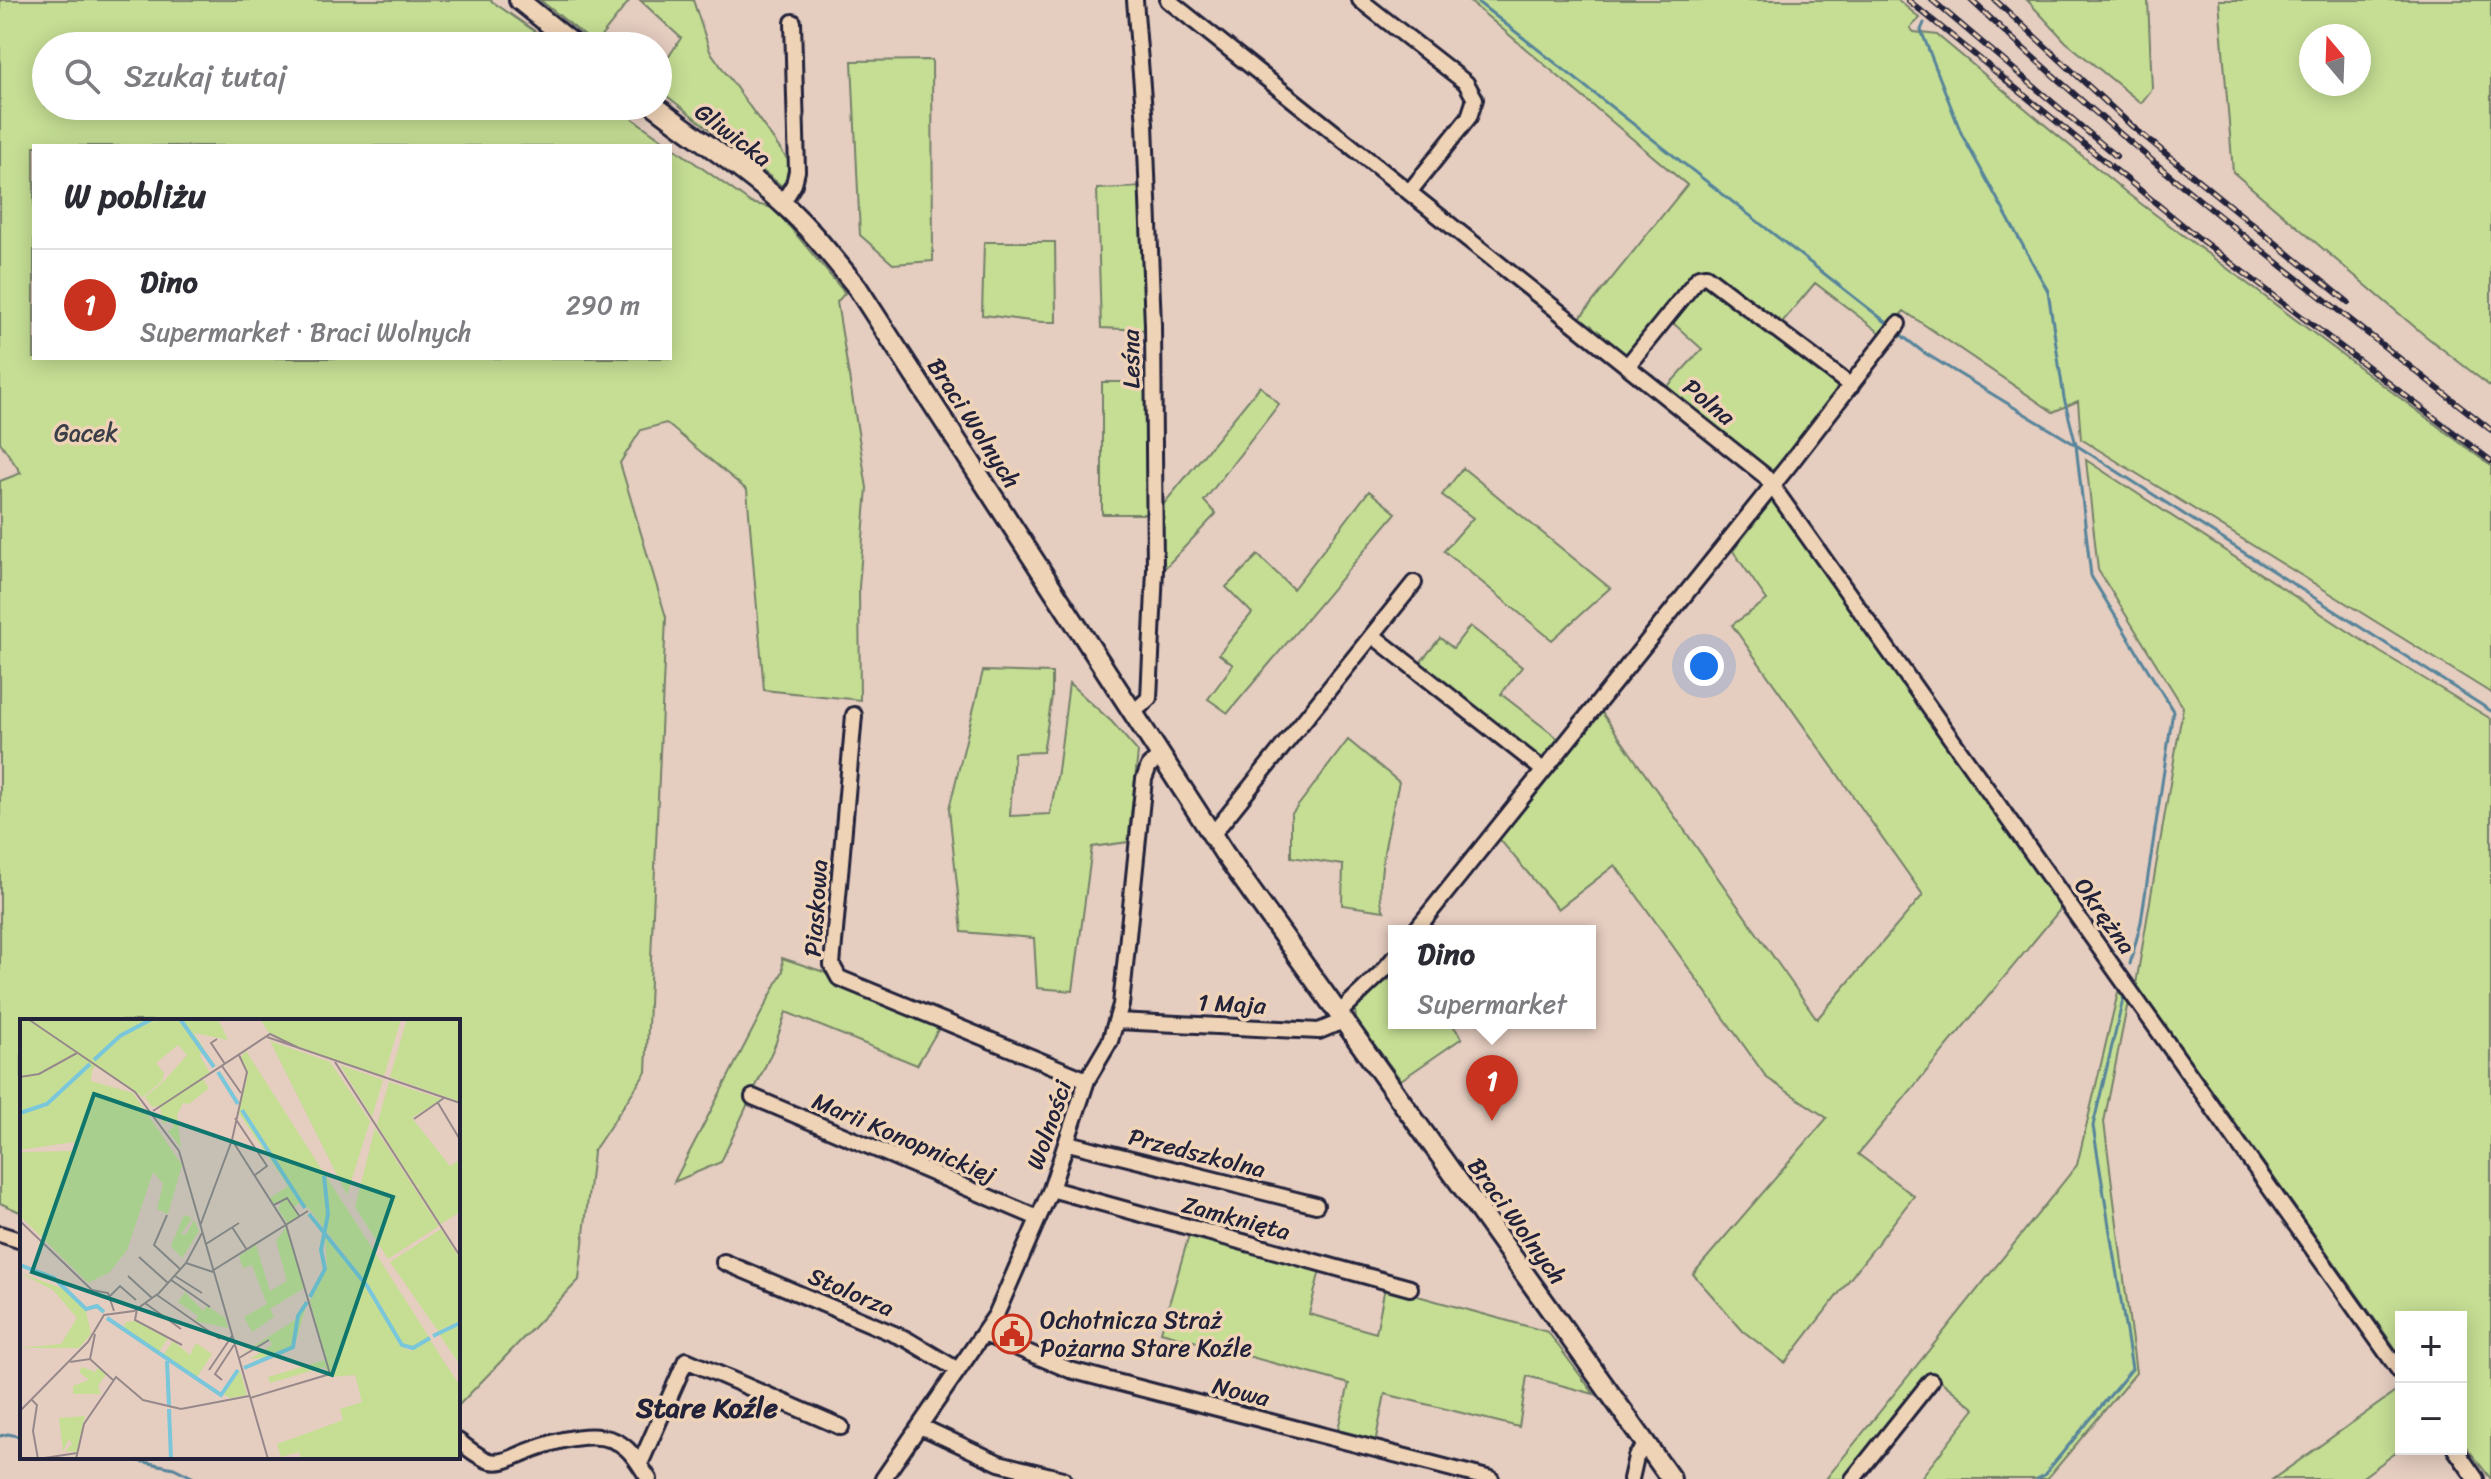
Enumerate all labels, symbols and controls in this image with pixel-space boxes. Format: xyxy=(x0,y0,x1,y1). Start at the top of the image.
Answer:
north arrow xyxy=(2299,24,2371,96)
search box xyxy=(32,32,672,120)
text: Szukaj tutaj xyxy=(124,49,287,103)
icon: search xyxy=(60,54,104,98)
street label: Gliwicka xyxy=(685,92,781,178)
text: W pobliżu xyxy=(64,166,206,226)
text: Dino xyxy=(140,255,198,309)
text: 1 xyxy=(84,282,96,328)
text: 290 m xyxy=(566,282,640,328)
text: Supermarket · Braci Wolnych xyxy=(140,309,472,355)
street label: Leśna xyxy=(1109,328,1153,389)
street label: Braci Wolnych xyxy=(916,349,1032,497)
street label: Polna xyxy=(1673,367,1746,437)
park label: Gacek xyxy=(54,412,118,454)
your location xyxy=(1684,646,1724,686)
street label: Piaskowa xyxy=(792,858,840,958)
street label: Okrężna xyxy=(2063,868,2147,964)
popup xyxy=(1388,925,1596,1029)
text: Dino xyxy=(1417,927,1475,981)
street label: 1 Maja xyxy=(1197,981,1268,1027)
text: Supermarket xyxy=(1417,981,1567,1027)
inset map xyxy=(20,1019,460,1459)
pin: 1 xyxy=(1466,1055,1518,1121)
street label: Wolności xyxy=(1014,1074,1084,1175)
street label: Marii Konopnickiej xyxy=(805,1080,1003,1196)
street label: Przedszkolna xyxy=(1124,1116,1270,1190)
street label: Braci Wolnych xyxy=(1456,1148,1578,1294)
street label: Zamknięta xyxy=(1177,1183,1295,1253)
street label: Stolorza xyxy=(801,1255,901,1329)
place label: Ochotnicza Straż Pożarna Stare Koźle xyxy=(1040,1299,1252,1369)
map controls xyxy=(2395,1311,2467,1455)
button: + xyxy=(2395,1311,2467,1383)
public building icon: Ochotnicza Straż Pożarna Stare Koźle xyxy=(991,1313,1033,1355)
street label: Nowa xyxy=(1208,1365,1275,1420)
district label: Stare Koźle xyxy=(635,1383,779,1432)
button: − xyxy=(2395,1383,2467,1455)

